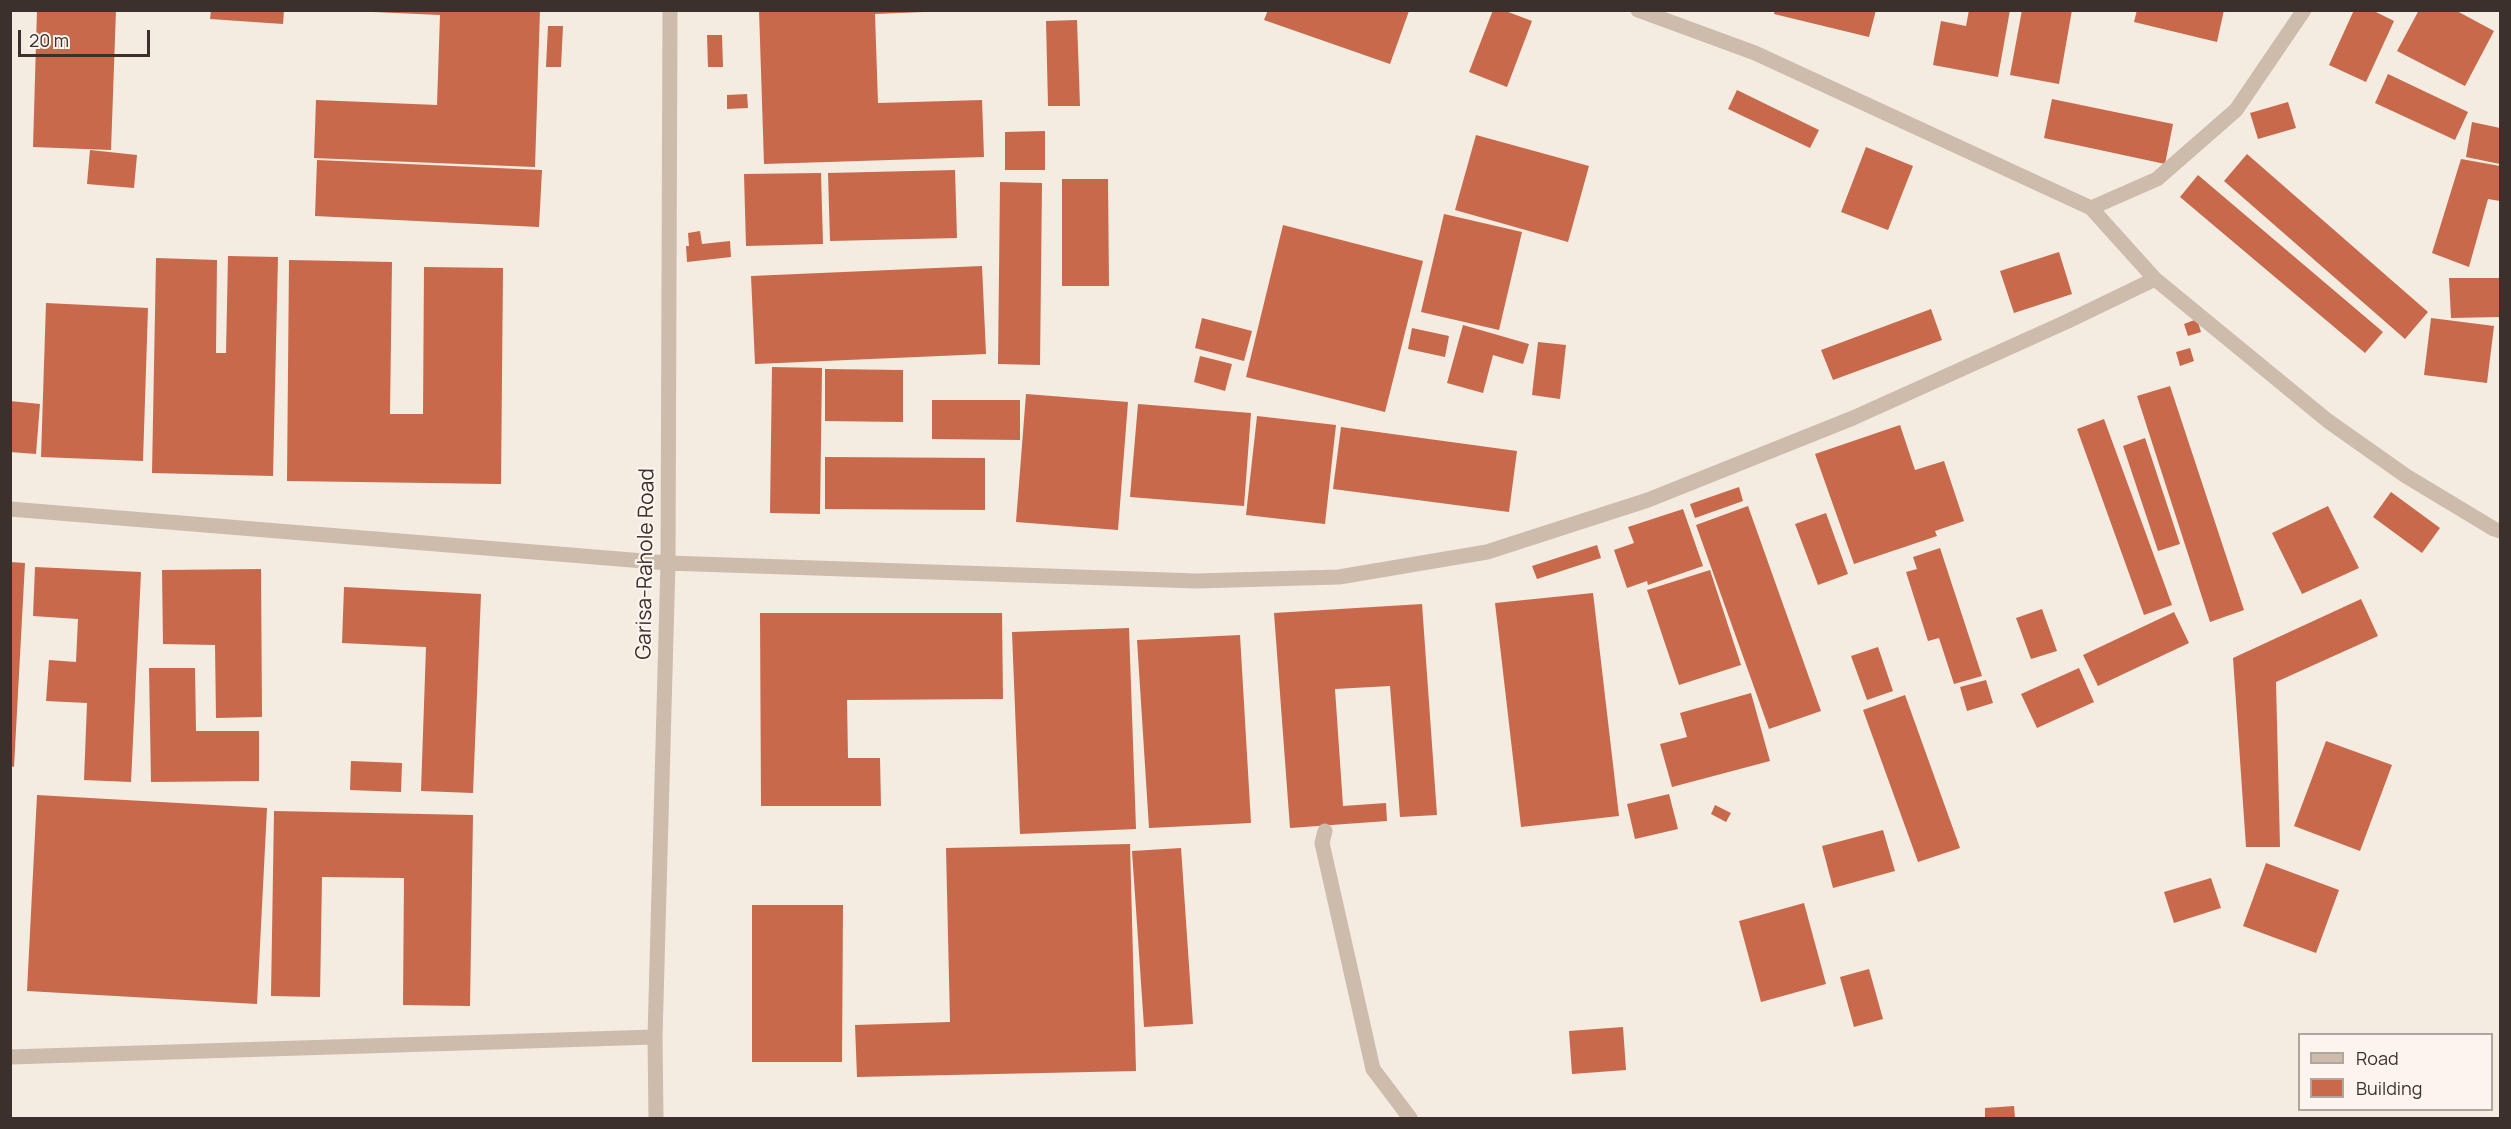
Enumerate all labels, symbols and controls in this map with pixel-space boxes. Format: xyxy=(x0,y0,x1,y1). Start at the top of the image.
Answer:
scale bar xyxy=(21,18,153,56)
text: 20 m xyxy=(29,28,69,52)
street label: Garisa-Rahole Road xyxy=(632,468,660,660)
legend xyxy=(2298,1033,2493,1111)
text: Road xyxy=(2356,1046,2399,1070)
text: Building xyxy=(2356,1076,2422,1100)

